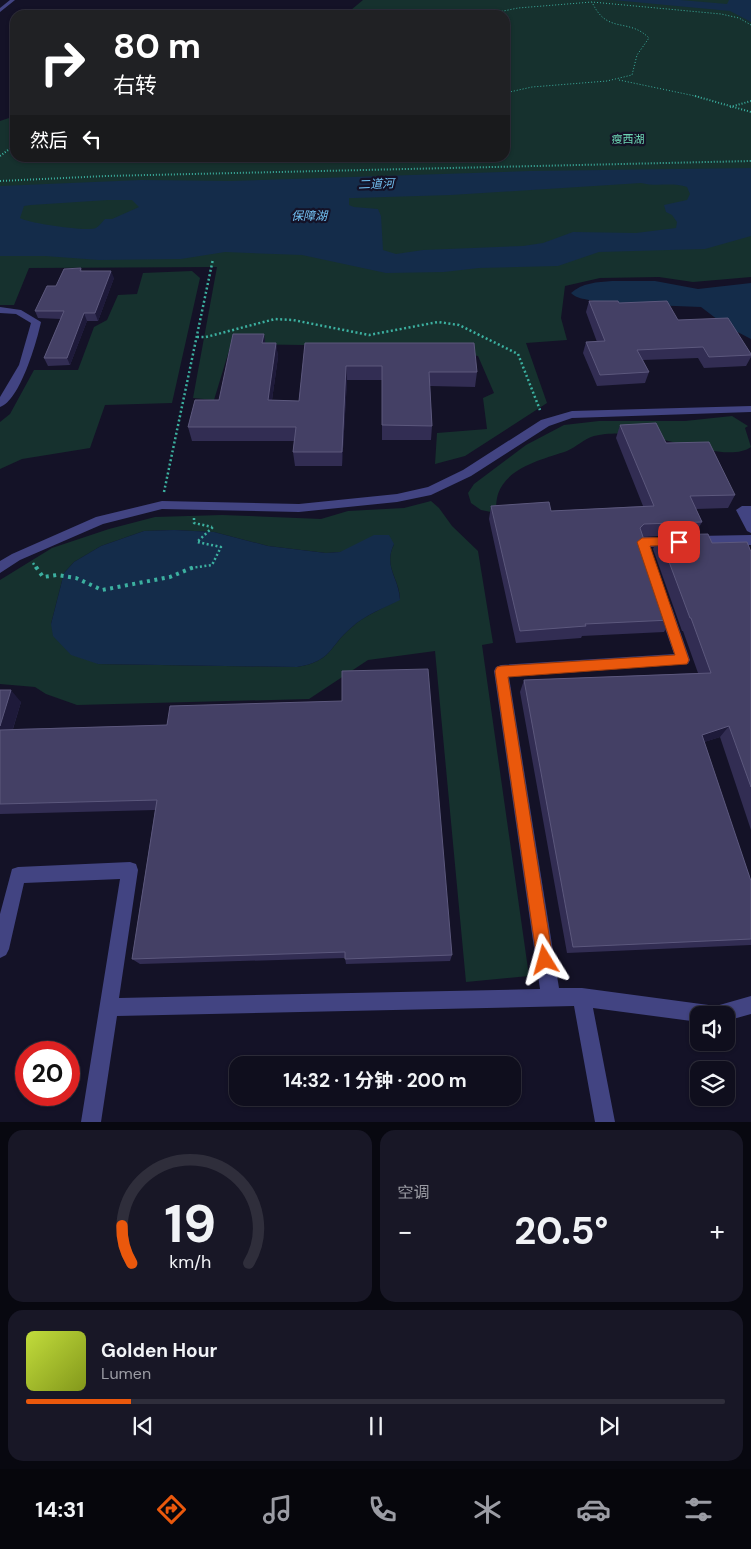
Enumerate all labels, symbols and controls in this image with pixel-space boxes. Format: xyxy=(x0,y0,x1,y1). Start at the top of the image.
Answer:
text: 80 m xyxy=(113,23,201,69)
icon: right xyxy=(30,30,95,95)
text: 右转 xyxy=(113,71,157,100)
icon: left xyxy=(78,125,106,153)
text: 然后 xyxy=(30,128,68,153)
park label: 瘦西湖 xyxy=(612,132,645,146)
water label: 二道河 xyxy=(358,175,396,193)
water label: 保障湖 xyxy=(291,208,329,224)
pin xyxy=(658,521,700,563)
icon: arrive xyxy=(665,528,693,556)
position arrow xyxy=(518,933,570,985)
map controls xyxy=(690,1006,735,1106)
button: sound xyxy=(690,1006,735,1051)
speed limit sign: 20 xyxy=(15,1041,80,1106)
button: layers xyxy=(690,1061,735,1106)
text: 14:32 · 1 分钟 · 200 m xyxy=(283,1068,467,1093)
text: 空调 xyxy=(398,1182,430,1203)
text: 19 xyxy=(164,1190,216,1258)
text: 20.5° xyxy=(514,1206,608,1256)
text: − xyxy=(398,1213,413,1250)
text: + xyxy=(710,1213,725,1250)
text: km/h xyxy=(169,1250,211,1274)
text: Golden Hour xyxy=(101,1338,217,1363)
text: Lumen xyxy=(101,1363,151,1384)
icon: previous xyxy=(129,1412,157,1440)
icon: pause xyxy=(362,1412,390,1440)
icon: next xyxy=(595,1412,623,1440)
icon: directions xyxy=(154,1492,189,1527)
icon: music xyxy=(260,1492,295,1527)
icon: phone xyxy=(365,1492,400,1527)
icon: climate xyxy=(470,1492,505,1527)
icon: car xyxy=(576,1492,611,1527)
icon: filters xyxy=(681,1492,716,1527)
text: 14:31 xyxy=(35,1495,84,1524)

